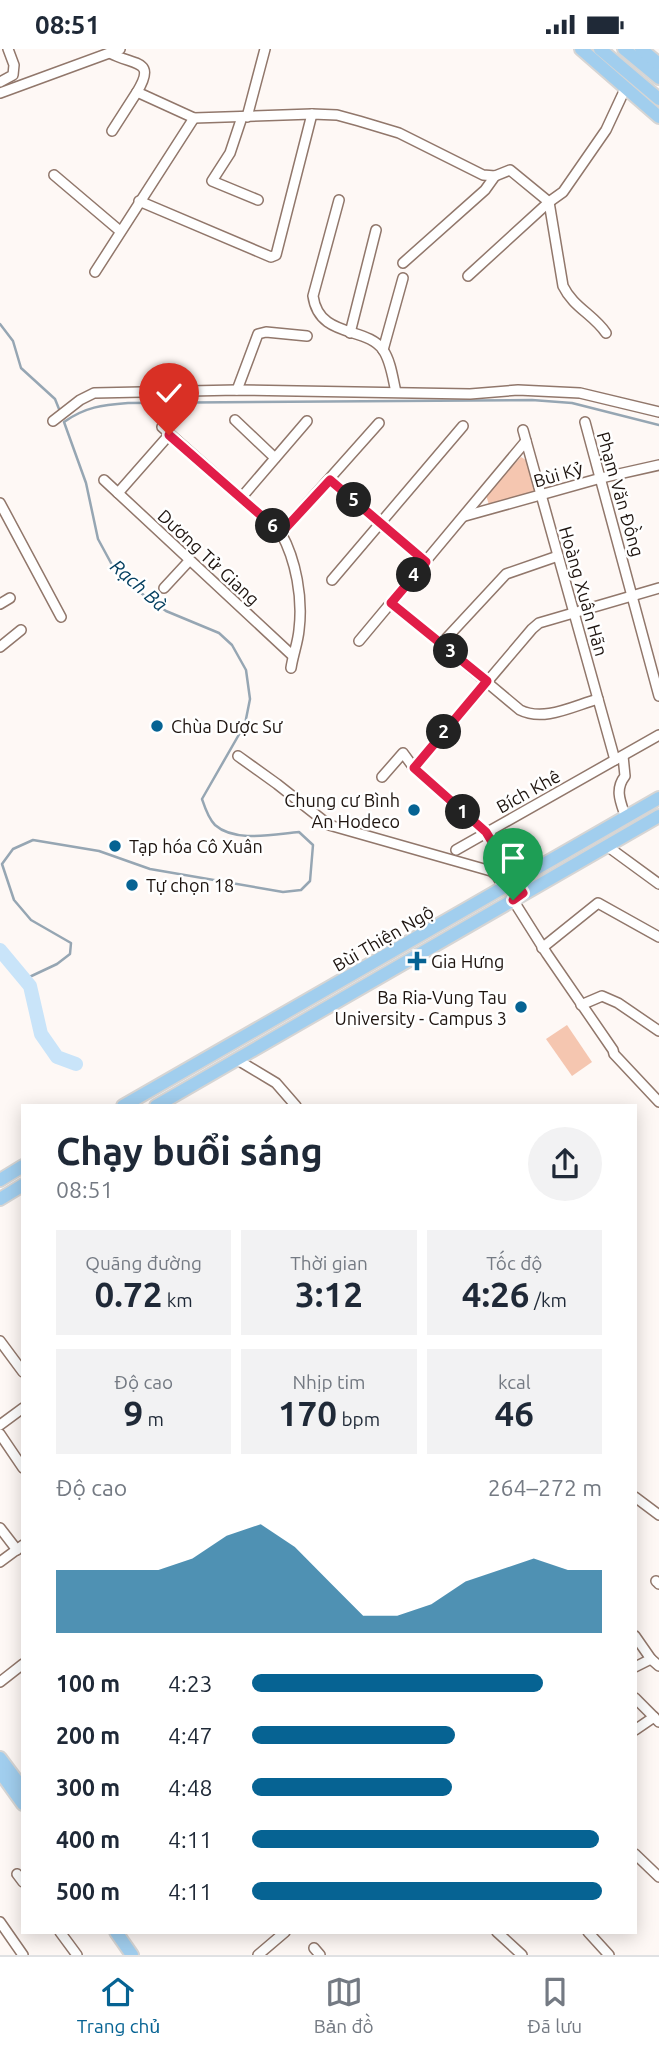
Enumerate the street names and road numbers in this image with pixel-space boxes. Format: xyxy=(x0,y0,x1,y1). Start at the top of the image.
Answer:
street label: Phạm Văn Đồng xyxy=(594,429,651,559)
street label: Bùi Kỷ xyxy=(531,457,585,491)
street label: Dương Tử Giang xyxy=(154,505,264,609)
street label: Hoàng Xuân Hãn xyxy=(556,524,612,658)
street label: Bích Khê xyxy=(493,765,563,817)
street label: Bùi Thiện Ngộ xyxy=(329,901,437,975)

